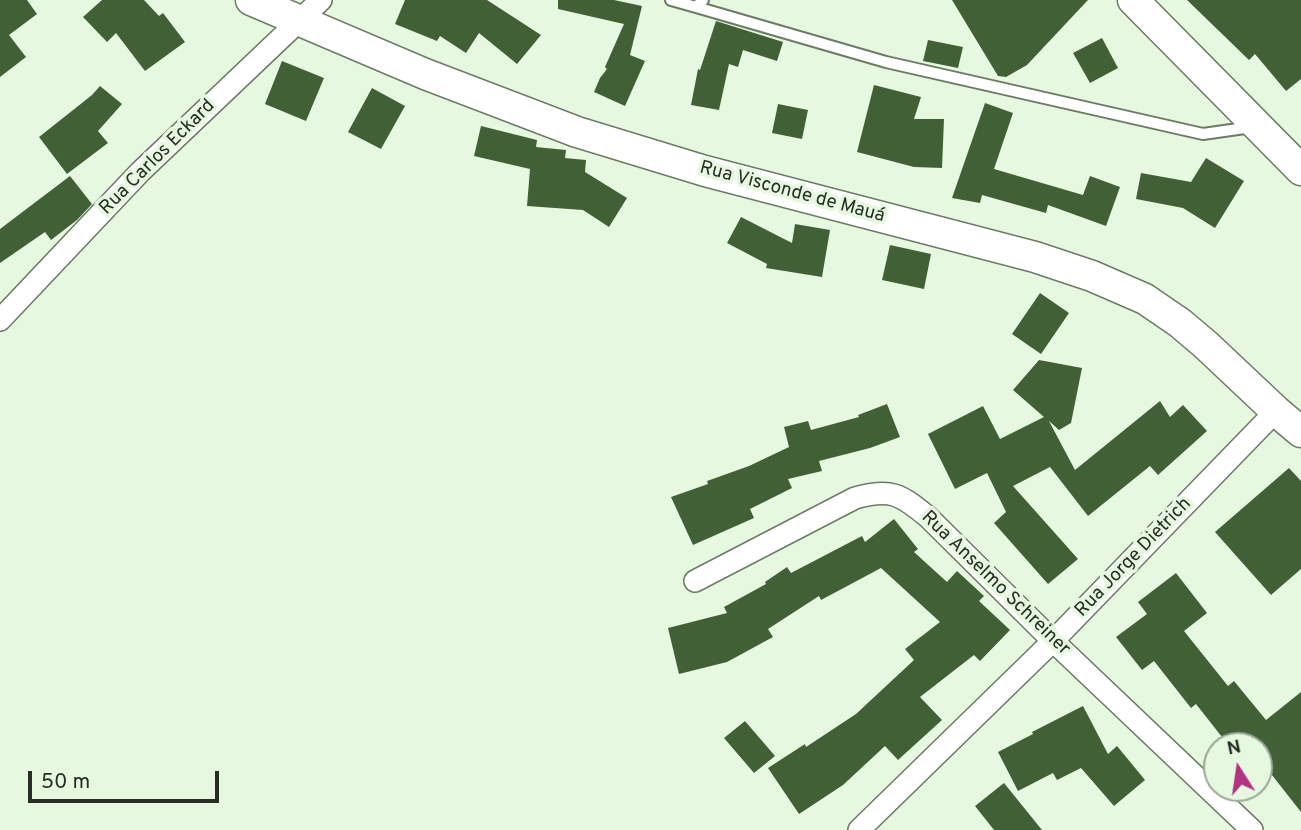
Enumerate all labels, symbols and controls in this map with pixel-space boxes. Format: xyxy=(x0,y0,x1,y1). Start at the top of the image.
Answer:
street label: Rua Carlos Eckard xyxy=(96,96,220,220)
street label: Rua Visconde de Mauá xyxy=(697,157,887,229)
street label: Rua Jorge Dietrich xyxy=(1071,494,1197,622)
street label: Rua Anselmo Schreiner xyxy=(916,507,1074,661)
north arrow xyxy=(1203,732,1273,802)
text: N xyxy=(1225,735,1243,762)
scale bar xyxy=(32,756,222,800)
text: 50 m xyxy=(41,769,90,796)

